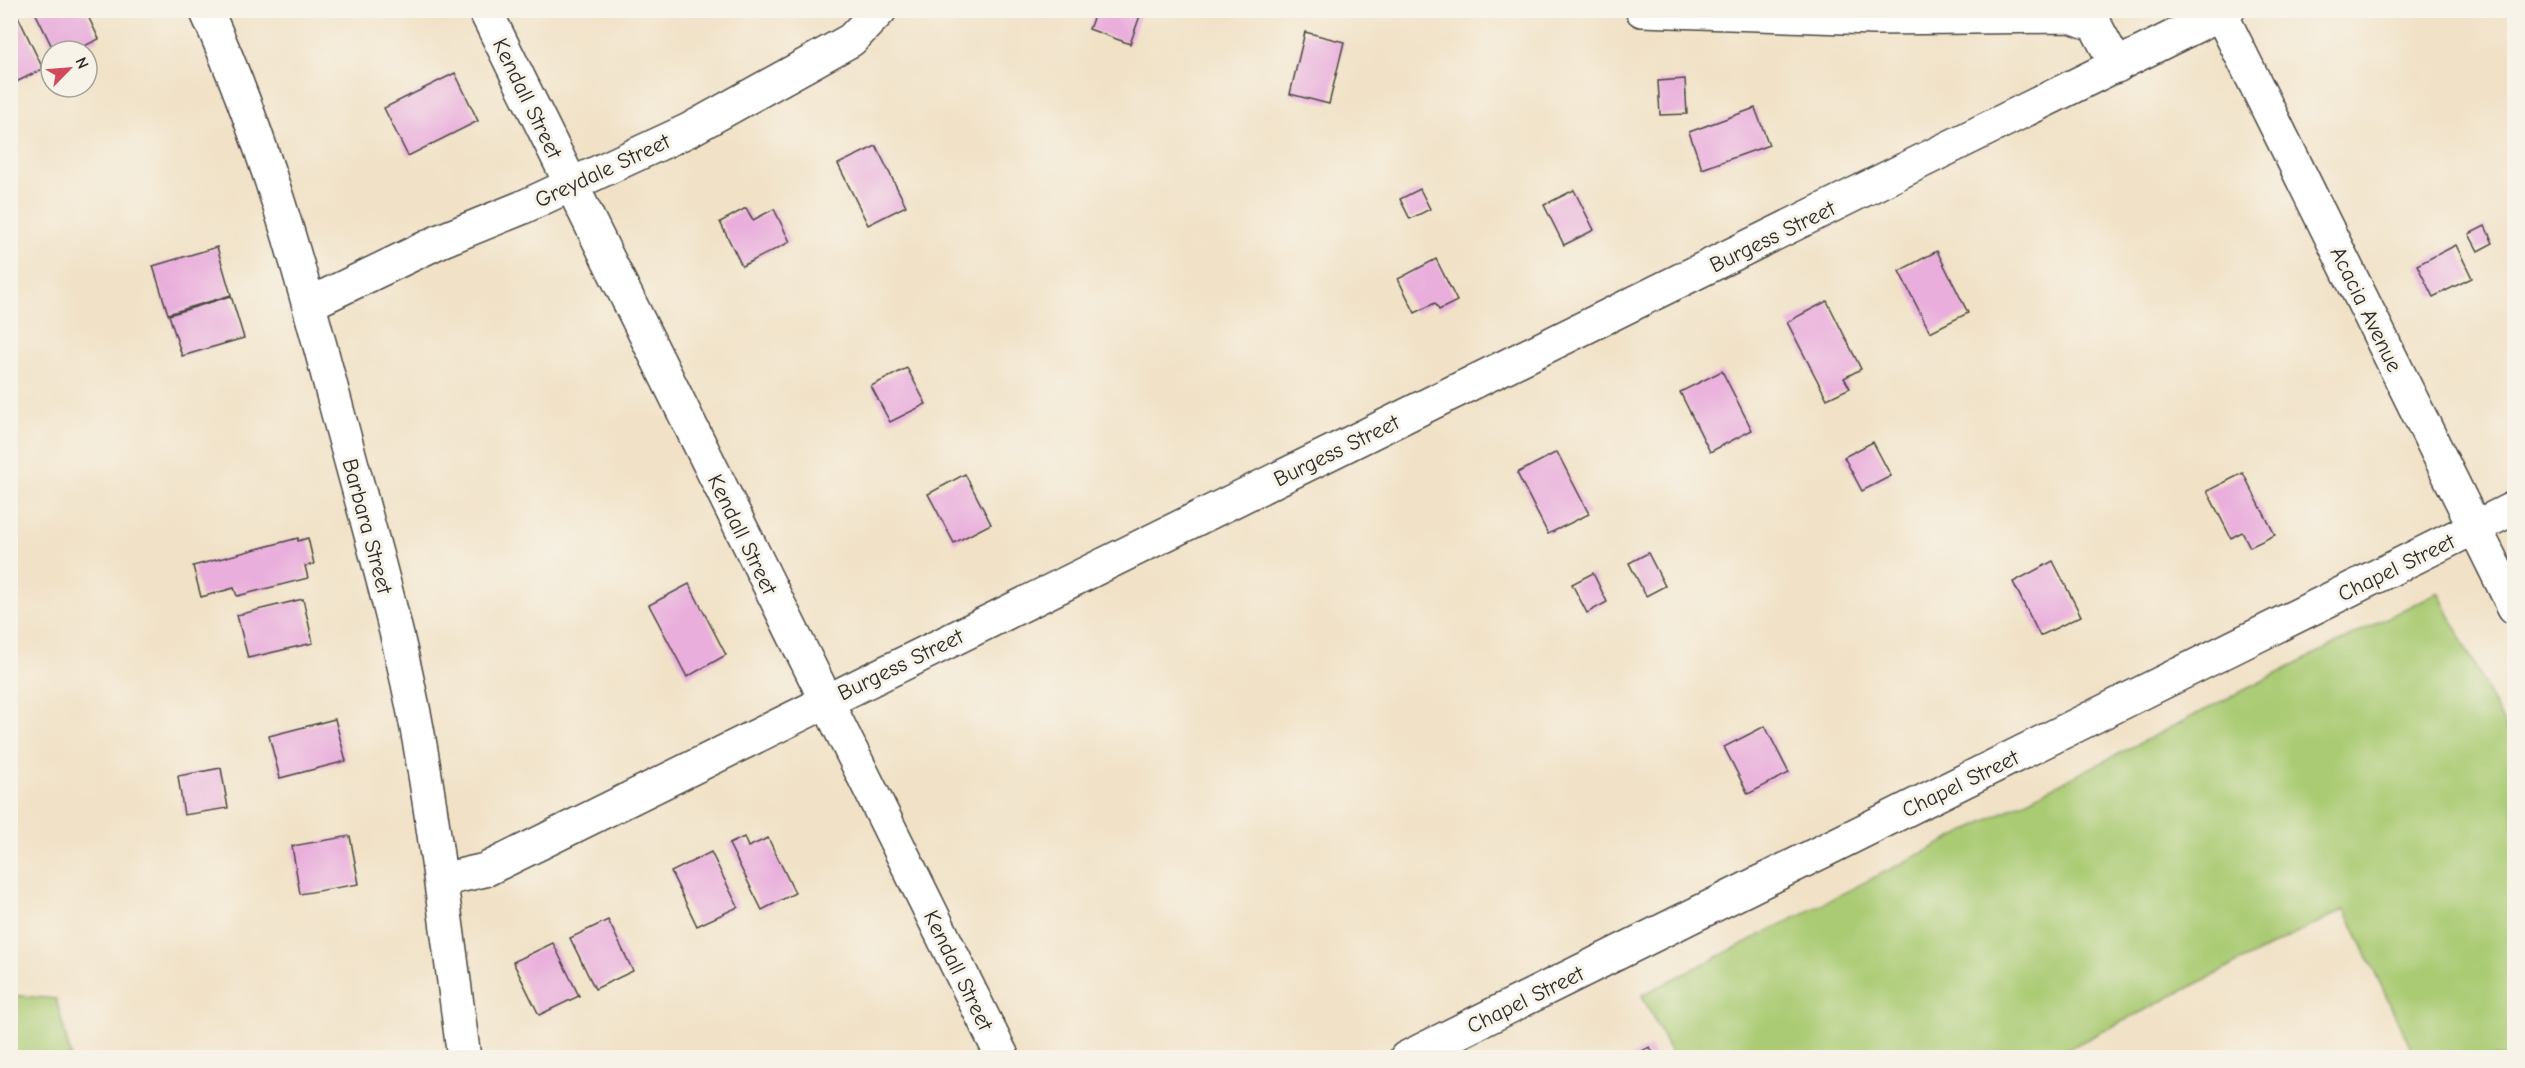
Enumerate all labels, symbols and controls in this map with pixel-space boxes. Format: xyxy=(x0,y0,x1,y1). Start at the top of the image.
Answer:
street label: Kendall Street xyxy=(487,34,568,163)
north arrow xyxy=(39,39,99,99)
text: N xyxy=(71,55,92,72)
street label: Greydale Street xyxy=(531,128,675,214)
street label: Burgess Street xyxy=(1705,195,1840,278)
street label: Acacia Avenue xyxy=(2325,243,2408,376)
street label: Burgess Street xyxy=(1269,409,1404,492)
street label: Barbara Street xyxy=(336,456,398,597)
street label: Kendall Street xyxy=(702,470,783,599)
street label: Chapel Street xyxy=(2334,528,2460,607)
street label: Burgess Street xyxy=(833,623,968,706)
street label: Chapel Street xyxy=(1898,744,2024,823)
street label: Kendall Street xyxy=(918,906,999,1035)
street label: Chapel Street xyxy=(1463,960,1589,1039)

